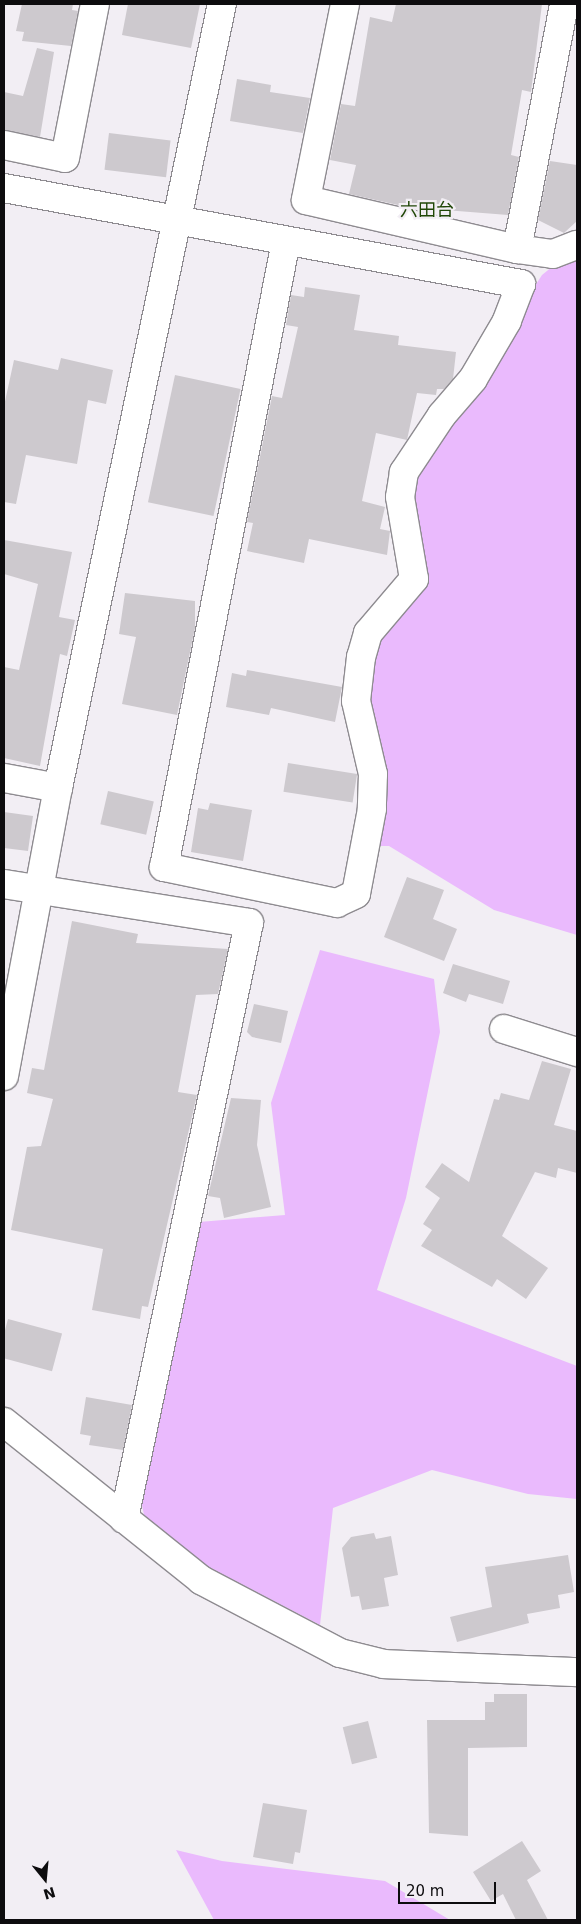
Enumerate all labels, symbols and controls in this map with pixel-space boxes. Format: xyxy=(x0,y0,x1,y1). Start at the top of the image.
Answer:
district label: 六田台 xyxy=(400,199,454,221)
north arrow xyxy=(20,1854,70,1904)
scale bar xyxy=(401,1872,498,1904)
text: 20 m xyxy=(406,1882,444,1900)
text: N xyxy=(41,1884,57,1903)

